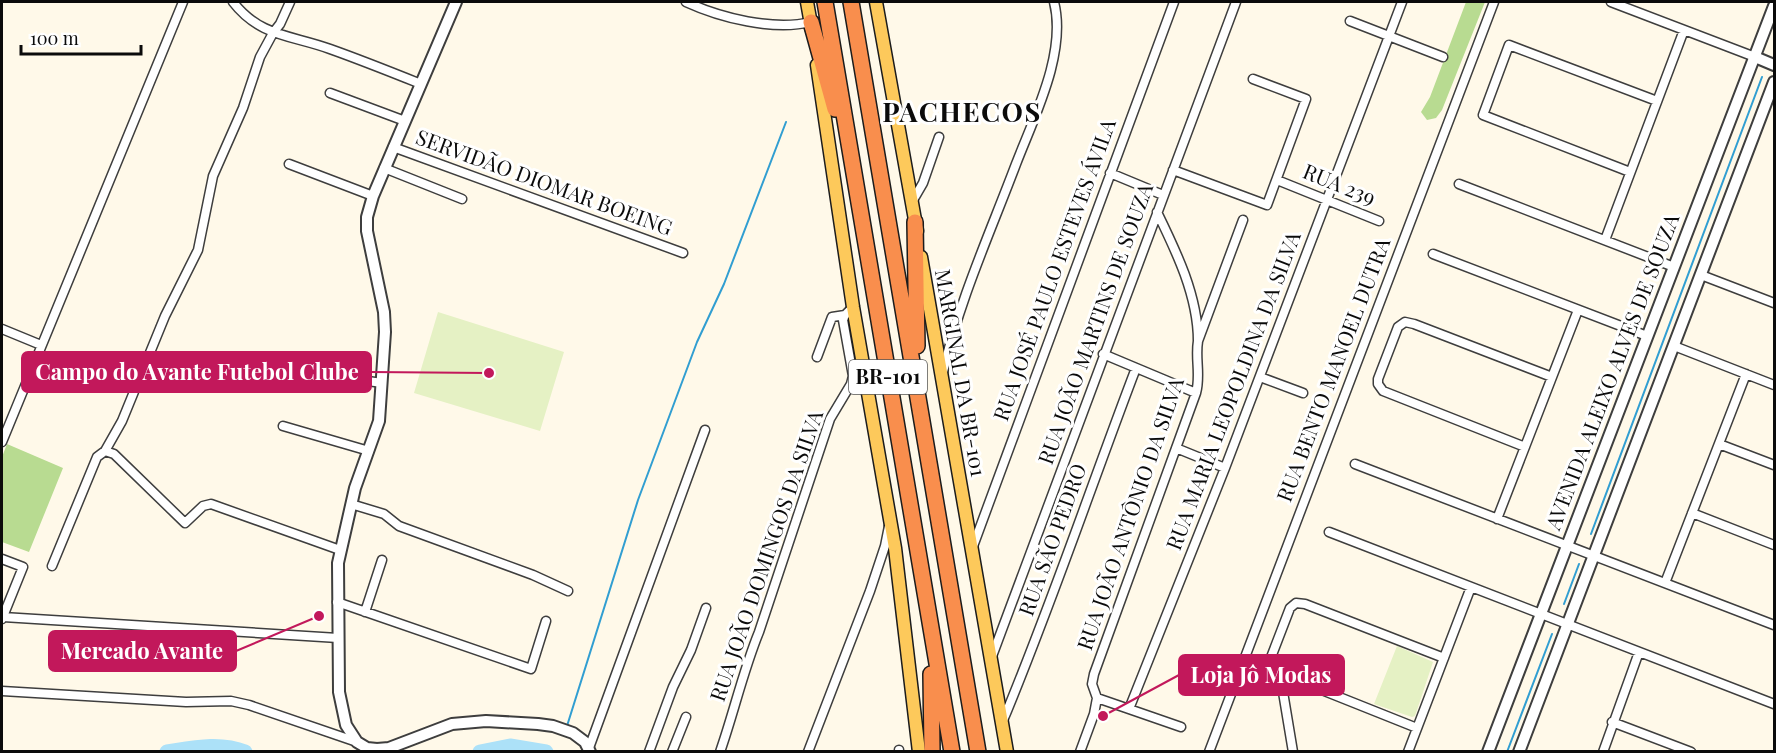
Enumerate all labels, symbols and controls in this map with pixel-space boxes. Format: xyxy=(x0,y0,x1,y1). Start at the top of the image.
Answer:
scale bar xyxy=(21,18,141,56)
text: 100 m xyxy=(30,26,79,50)
district label: PACHECOS xyxy=(882,93,1042,129)
street label: RUA JOSÉ PAULO ESTEVES ÁVILA xyxy=(985,114,1121,424)
street label: SERVIDÃO DIOMAR BOEING xyxy=(413,122,677,241)
street label: RUA 239 xyxy=(1299,156,1380,210)
street label: RUA JOÃO MARTINS DE SOUZA xyxy=(1030,178,1158,468)
street label: AVENIDA ALEIXO ALVES DE SOUZA xyxy=(1537,209,1685,534)
street label: RUA MARIA LEOPOLDINA DA SILVA xyxy=(1158,226,1306,554)
street label: RUA BENTO MANOEL DUTRA xyxy=(1269,232,1396,505)
street label: MARGINAL DA BR-101 xyxy=(930,267,994,479)
callout: Campo do Avante Futebol Clube xyxy=(22,352,371,392)
text: Campo do Avante Futebol Clube xyxy=(35,356,359,386)
road number: BR-101 xyxy=(849,360,927,394)
street label: RUA JOÃO ANTÔNIO DA SILVA xyxy=(1069,373,1189,653)
street label: RUA JOÃO DOMINGOS DA SILVA xyxy=(702,405,828,705)
street label: RUA SÃO PEDRO xyxy=(1011,459,1092,619)
callout: Mercado Avante xyxy=(49,631,236,671)
text: Mercado Avante xyxy=(61,635,223,665)
callout: Loja Jô Modas xyxy=(1179,655,1344,695)
text: Loja Jô Modas xyxy=(1190,659,1332,689)

